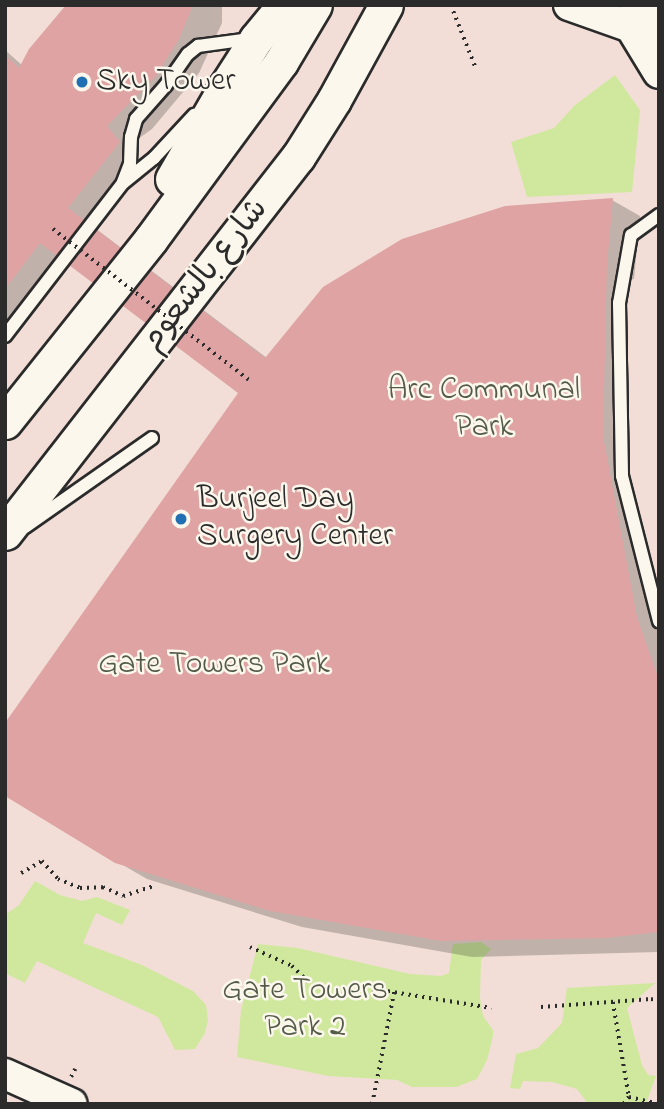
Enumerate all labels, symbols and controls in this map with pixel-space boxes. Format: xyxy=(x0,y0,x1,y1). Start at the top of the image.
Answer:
place label: Sky Tower xyxy=(96,63,235,101)
marker: Sky Tower xyxy=(74,74,90,90)
street label: شارع بالشعوم xyxy=(134,192,278,360)
park label: Arc Communal Park xyxy=(388,373,580,448)
place label: Burjeel Day Surgery Center xyxy=(197,482,393,557)
marker: Burjeel Day Surgery Center xyxy=(171,509,191,529)
park label: Gate Towers Park xyxy=(98,646,330,684)
park label: Gate Towers Park 2 xyxy=(222,973,388,1048)

